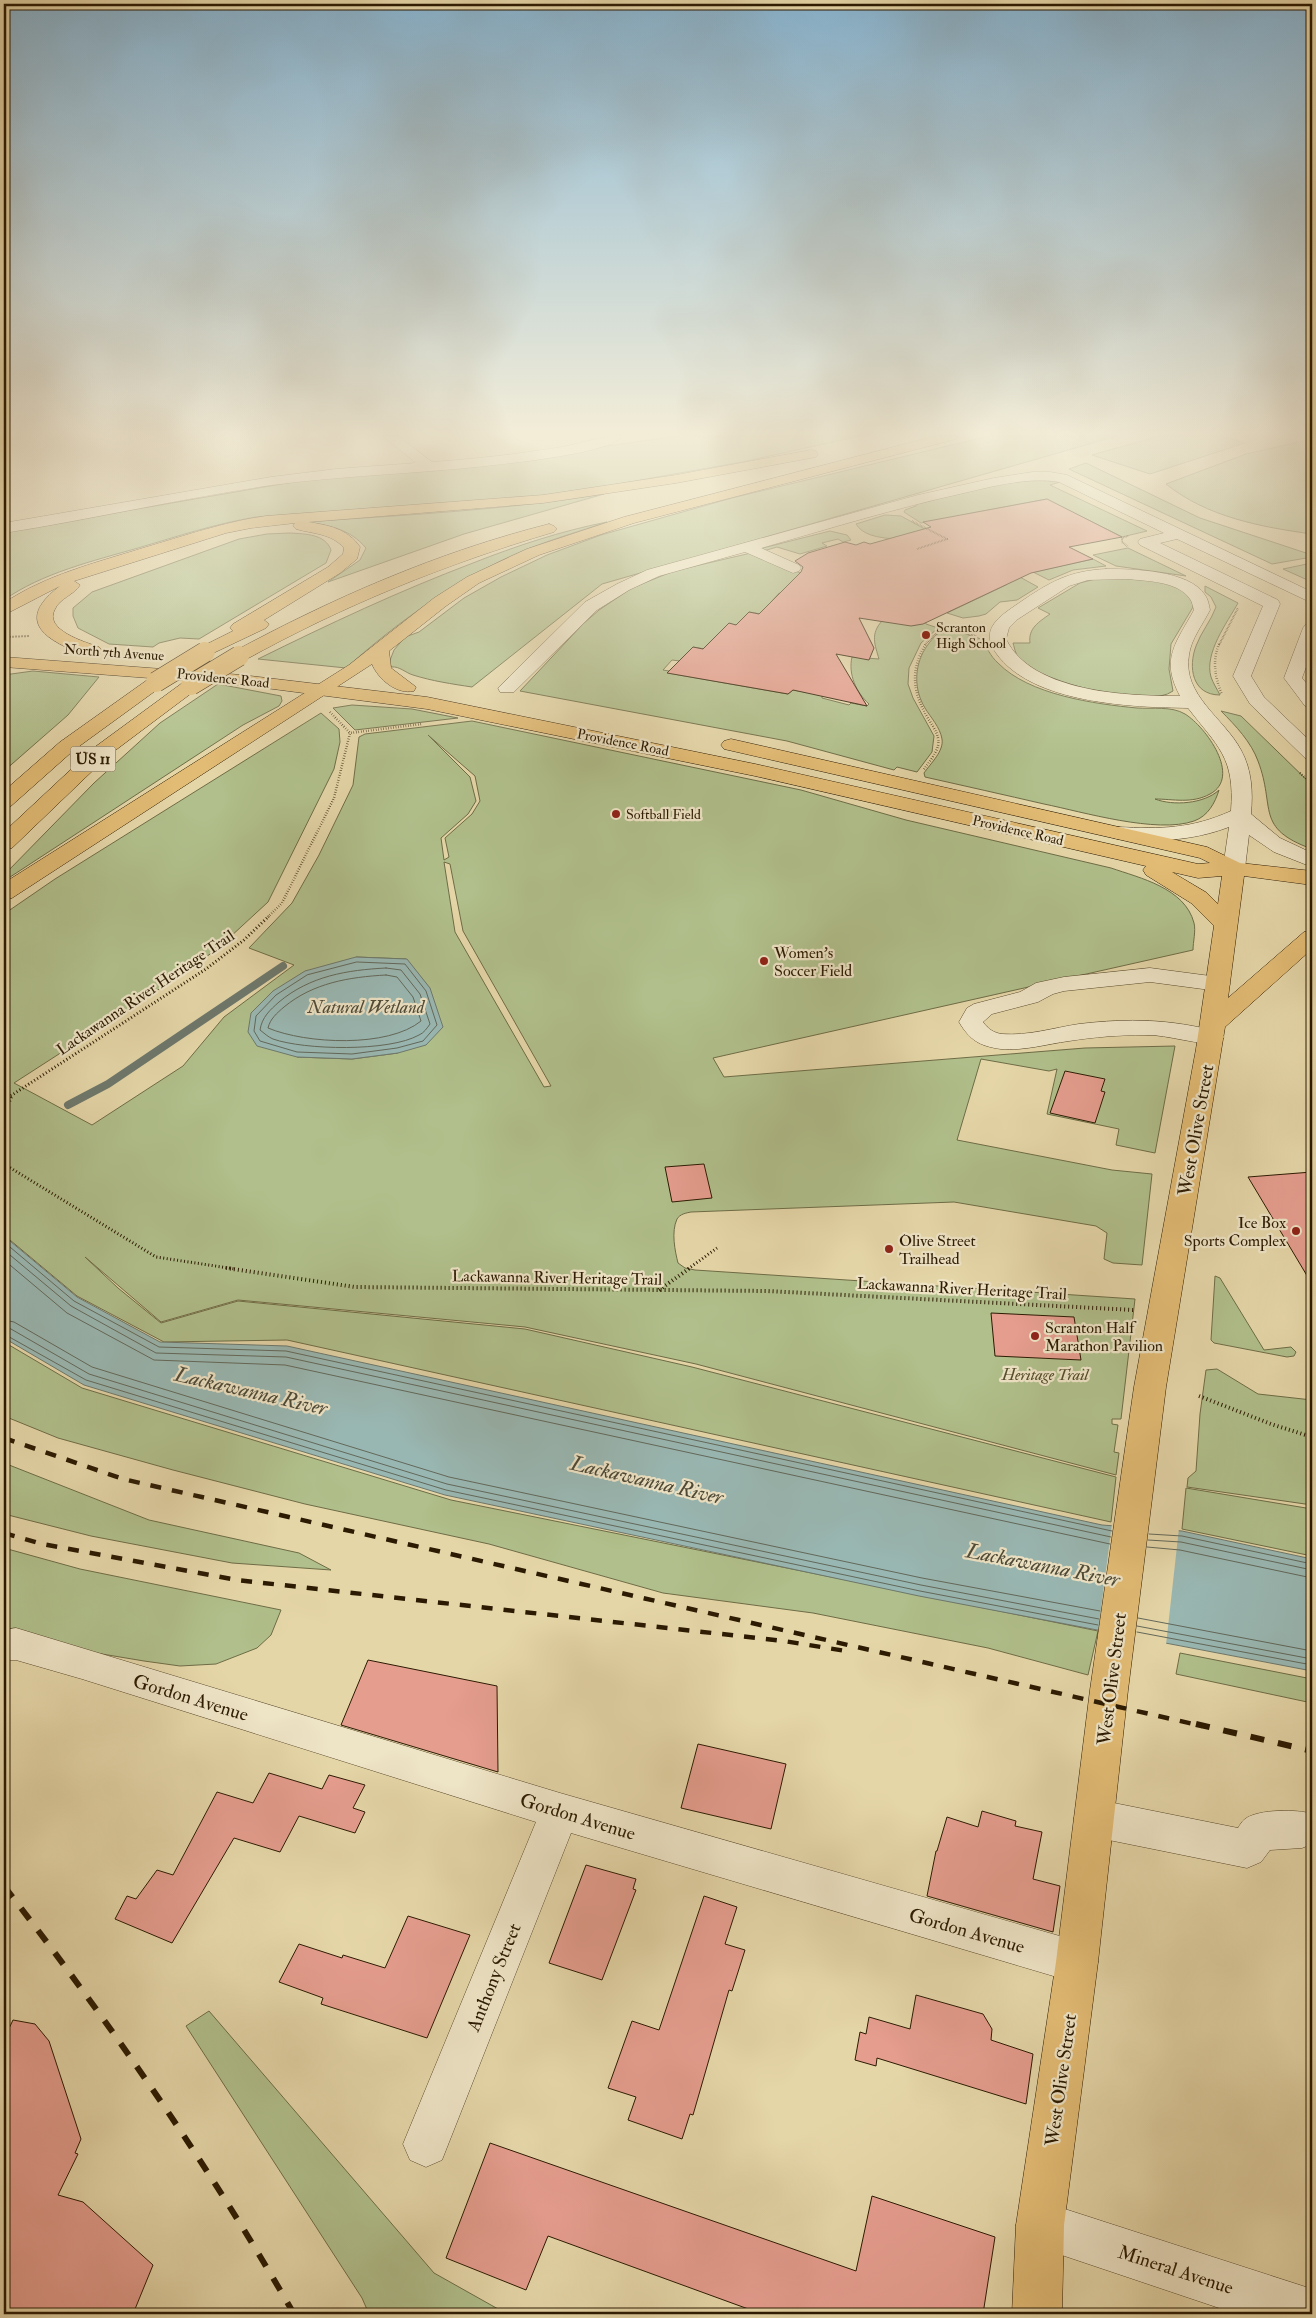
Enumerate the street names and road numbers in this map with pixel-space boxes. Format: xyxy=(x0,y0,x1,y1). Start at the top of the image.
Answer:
street label: North 7th Avenue xyxy=(63,641,165,665)
street label: Providence Road xyxy=(176,665,270,692)
street label: Providence Road xyxy=(576,725,670,760)
road number: US 11 xyxy=(70,746,116,772)
street label: Providence Road xyxy=(971,812,1065,849)
street label: Lackawanna River Heritage Trail xyxy=(53,926,238,1060)
street label: West Olive Street xyxy=(1172,1062,1219,1199)
street label: Lackawanna River Heritage Trail xyxy=(452,1266,662,1290)
street label: Lackawanna River Heritage Trail xyxy=(856,1274,1067,1304)
street label: West Olive Street xyxy=(1092,1612,1132,1748)
street label: Gordon Avenue xyxy=(130,1669,251,1727)
street label: Gordon Avenue xyxy=(517,1788,638,1846)
street label: Gordon Avenue xyxy=(906,1903,1027,1959)
street label: Anthony Street xyxy=(461,1920,527,2036)
street label: West Olive Street xyxy=(1040,2013,1082,2149)
street label: Mineral Avenue xyxy=(1115,2240,1236,2300)

